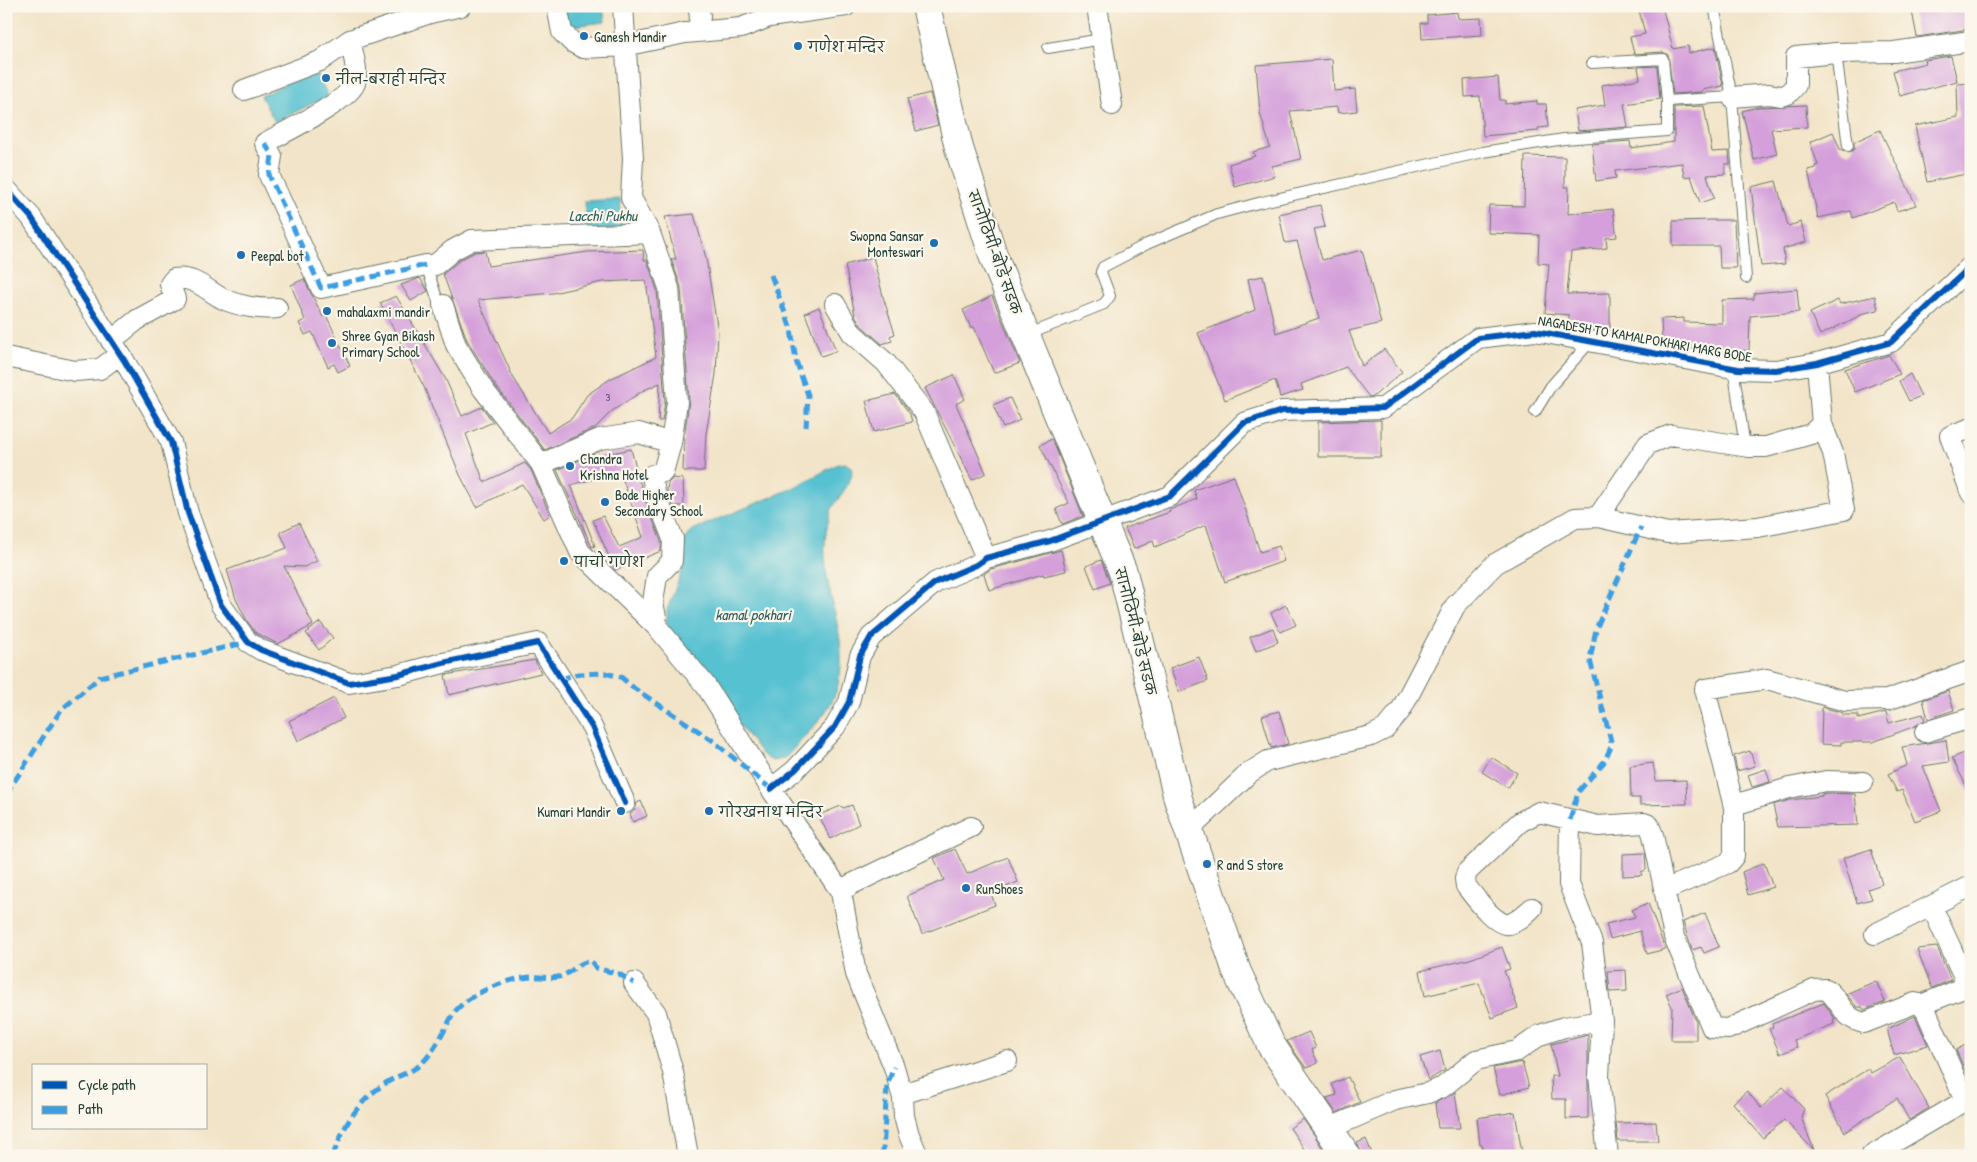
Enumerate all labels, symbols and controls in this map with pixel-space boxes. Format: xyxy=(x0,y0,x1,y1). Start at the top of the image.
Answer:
place label: Ganesh Mandir xyxy=(594,27,667,46)
marker: Ganesh Mandir xyxy=(578,30,590,42)
place label: गणेश मन्दिर xyxy=(807,34,886,56)
marker: गणेश मन्दिर xyxy=(792,40,804,52)
place label: नील-बराही मन्दिर xyxy=(335,68,447,88)
marker: नील-बराही मन्दिर xyxy=(320,72,332,84)
street label: सानोठिमी-बोडे सडक xyxy=(963,186,1028,318)
water label: Lacchi Pukhu xyxy=(569,205,638,226)
place label: Swopna Sansar Monteswari xyxy=(850,226,925,261)
marker: Swopna Sansar Monteswari xyxy=(928,237,940,249)
place label: Peepal bot xyxy=(251,246,304,266)
marker: Peepal bot xyxy=(235,249,247,261)
place label: mahalaxmi mandir xyxy=(337,302,431,321)
marker: mahalaxmi mandir xyxy=(321,305,333,317)
street label: NAGADESH TO KAMALPOKHARI MARG BODE xyxy=(1537,310,1753,366)
place label: Shree Gyan Bikash Primary School xyxy=(342,326,435,362)
marker: Shree Gyan Bikash Primary School xyxy=(326,337,338,349)
house number: 3 xyxy=(606,390,611,404)
place label: Chandra Krishna Hotel xyxy=(580,449,649,484)
marker: Chandra Krishna Hotel xyxy=(564,460,576,472)
place label: Bode Higher Secondary School xyxy=(615,485,703,521)
marker: Bode Higher Secondary School xyxy=(599,496,611,508)
place label: पाचो गणेश xyxy=(573,549,645,571)
marker: पाचो गणेश xyxy=(558,555,570,567)
street label: सानोठिमी-बोडे सडक xyxy=(1111,564,1162,698)
water label: kamal pokhari xyxy=(715,604,792,625)
place label: गोरखनाथ मन्दिर xyxy=(718,801,824,821)
place label: Kumari Mandir xyxy=(537,802,612,821)
marker: Kumari Mandir xyxy=(615,805,627,817)
marker: गोरखनाथ मन्दिर xyxy=(703,805,715,817)
place label: R and S store xyxy=(1217,855,1284,874)
marker: R and S store xyxy=(1201,858,1213,870)
place label: RunShoes xyxy=(976,879,1023,898)
marker: RunShoes xyxy=(960,882,972,894)
legend xyxy=(32,1064,208,1130)
text: Cycle path xyxy=(78,1074,136,1095)
text: Path xyxy=(78,1098,103,1119)

